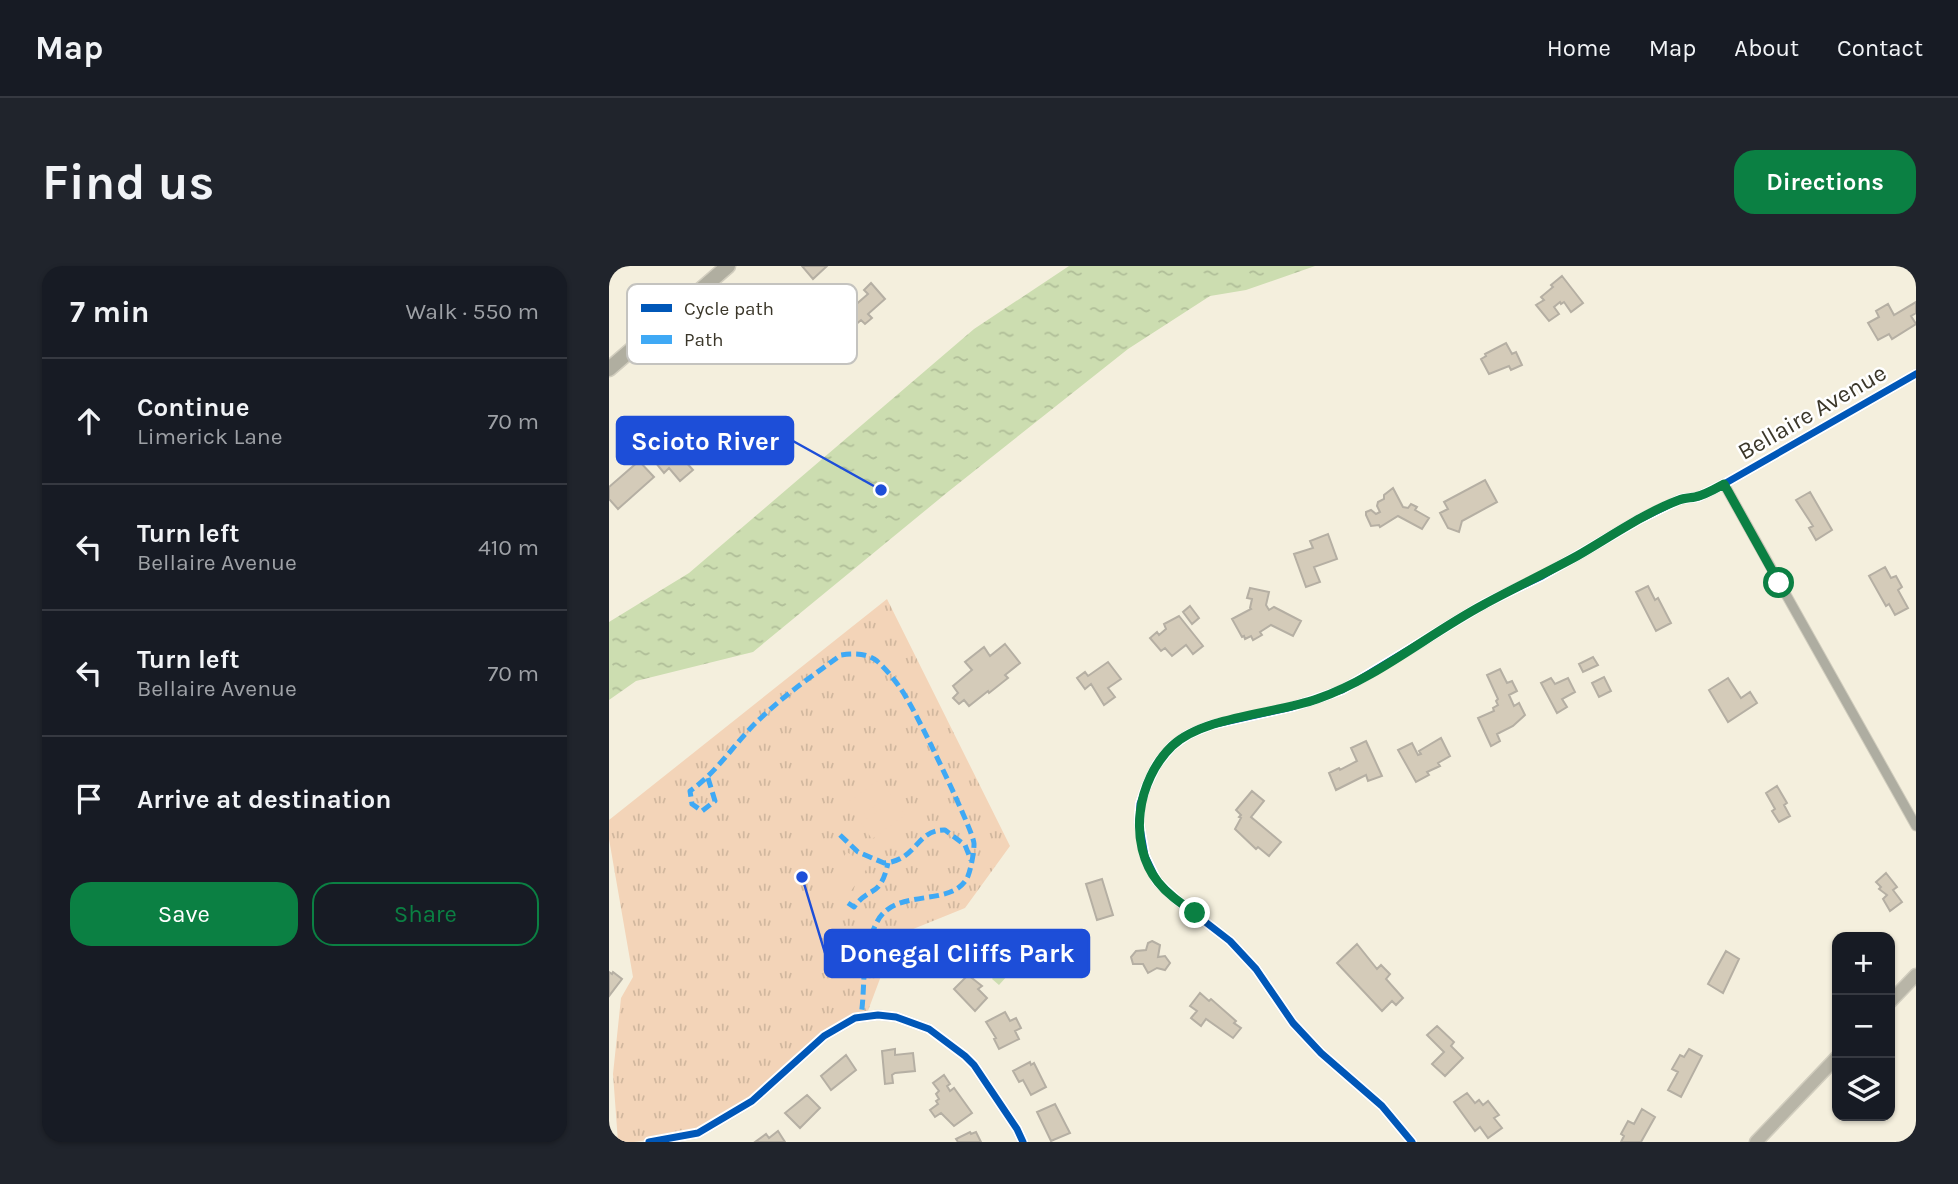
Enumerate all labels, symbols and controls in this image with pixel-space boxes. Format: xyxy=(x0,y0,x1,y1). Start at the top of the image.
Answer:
text: Map xyxy=(35,29,103,67)
text: Home xyxy=(1547,34,1611,62)
text: Map xyxy=(1649,34,1696,62)
text: About xyxy=(1734,34,1799,62)
text: Contact xyxy=(1837,34,1923,62)
button: Directions xyxy=(1734,150,1916,214)
text: Find us xyxy=(42,154,214,211)
legend xyxy=(627,284,857,364)
text: 7 min xyxy=(70,294,150,330)
text: Walk · 550 m xyxy=(405,298,539,325)
text: Cycle path xyxy=(684,298,774,320)
text: Path xyxy=(684,329,724,351)
street label: Bellaire Avenue xyxy=(1733,358,1891,466)
text: Continue xyxy=(137,392,249,423)
icon: ahead xyxy=(70,402,108,440)
text: 70 m xyxy=(488,408,539,435)
callout: Scioto River xyxy=(617,417,793,464)
text: Limerick Lane xyxy=(137,423,283,450)
text: Scioto River xyxy=(631,426,780,457)
text: Turn left xyxy=(137,518,239,549)
icon: left xyxy=(70,528,108,566)
text: 410 m xyxy=(478,534,539,561)
text: Bellaire Avenue xyxy=(137,549,297,576)
route start xyxy=(1763,567,1794,598)
text: Turn left xyxy=(137,644,239,675)
icon: left xyxy=(70,654,108,692)
text: 70 m xyxy=(488,660,539,687)
text: Bellaire Avenue xyxy=(137,675,297,702)
icon: arrive xyxy=(70,780,108,818)
text: Arrive at destination xyxy=(137,784,391,815)
button: Save xyxy=(70,882,298,946)
button: Share xyxy=(312,882,539,946)
route end xyxy=(1179,897,1210,928)
callout: Donegal Cliffs Park xyxy=(825,930,1089,977)
map controls xyxy=(1832,932,1895,1121)
button: + xyxy=(1832,932,1895,995)
text: Donegal Cliffs Park xyxy=(839,938,1075,969)
button: − xyxy=(1832,995,1895,1058)
button: layers xyxy=(1832,1058,1895,1121)

